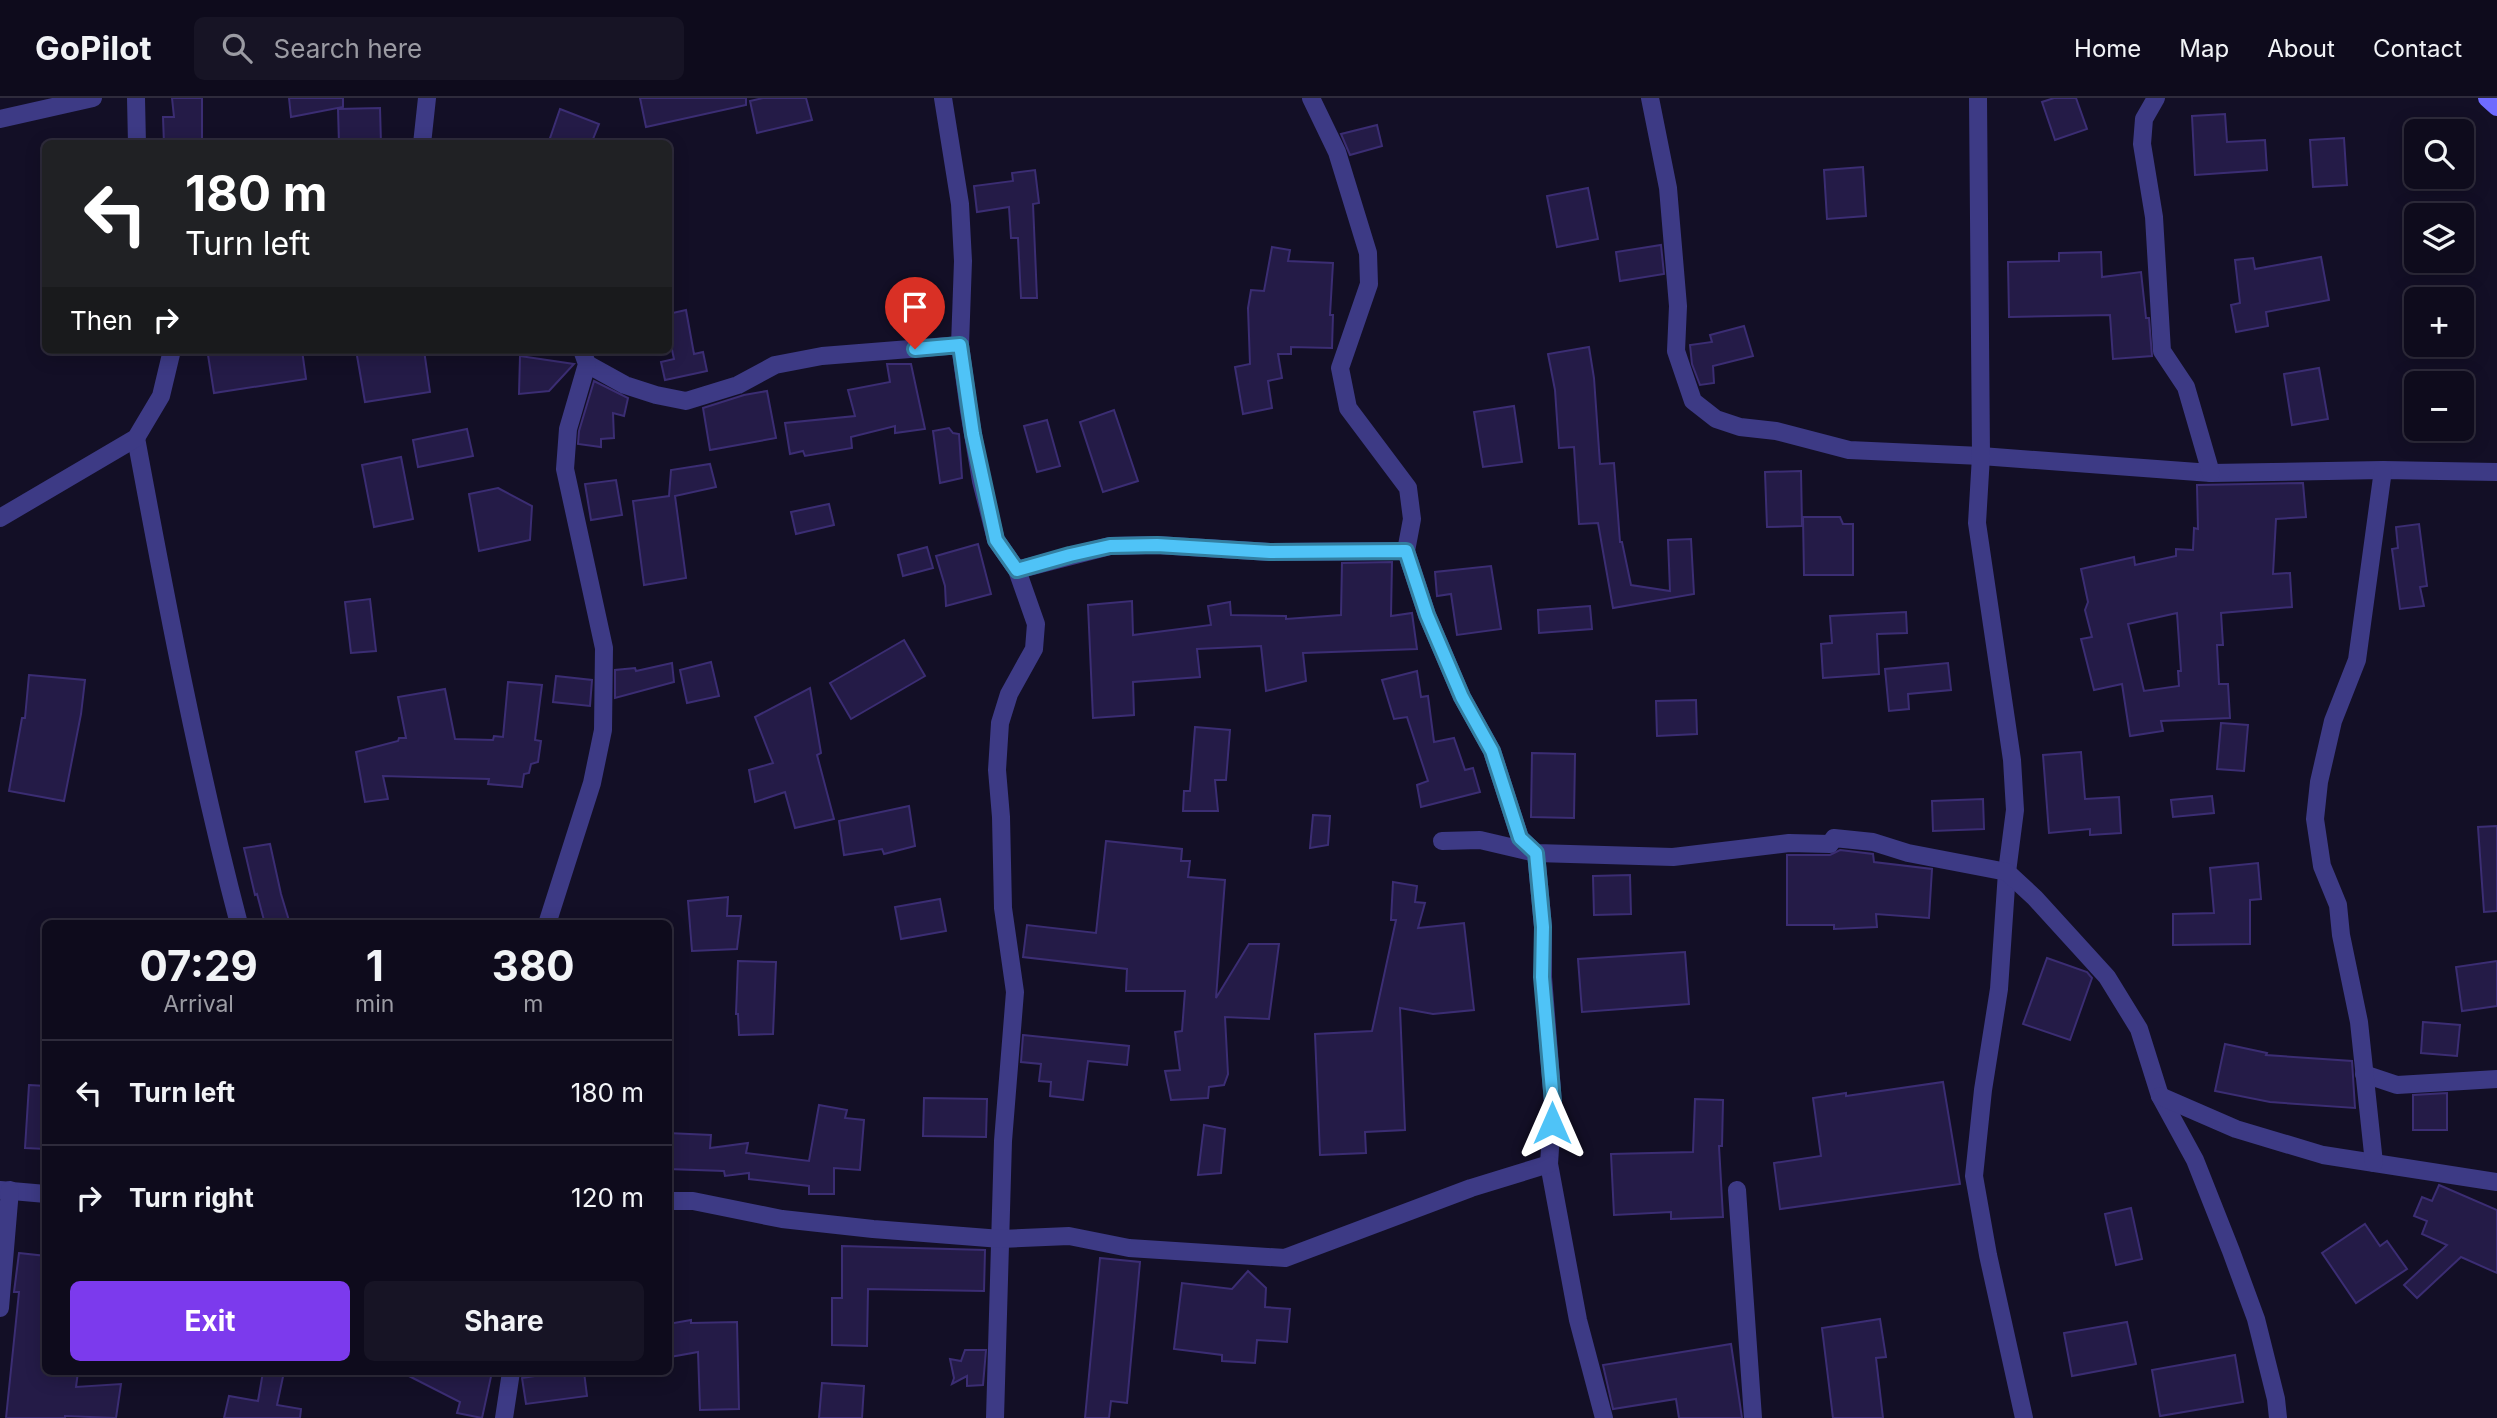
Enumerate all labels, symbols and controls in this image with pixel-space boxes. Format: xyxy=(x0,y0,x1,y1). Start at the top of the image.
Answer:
search box xyxy=(194,17,684,80)
text: GoPilot xyxy=(35,28,152,68)
icon: search xyxy=(218,29,256,67)
text: Search here xyxy=(274,33,422,64)
text: Home xyxy=(2074,34,2141,63)
text: Map xyxy=(2179,34,2229,63)
text: About xyxy=(2267,34,2335,63)
text: Contact xyxy=(2373,34,2462,63)
map controls xyxy=(2404,119,2474,441)
button: search xyxy=(2404,119,2474,189)
text: 180 m xyxy=(185,164,327,223)
icon: left xyxy=(70,168,161,259)
button: layers xyxy=(2404,203,2474,273)
text: Turn left xyxy=(185,224,310,263)
pin xyxy=(885,277,945,349)
button: + xyxy=(2404,287,2474,357)
icon: arrive xyxy=(896,288,934,326)
icon: right xyxy=(147,301,185,339)
text: Then xyxy=(70,305,133,336)
button: − xyxy=(2404,371,2474,441)
text: 07:29 xyxy=(139,940,258,991)
text: 1 xyxy=(366,940,384,991)
text: 380 xyxy=(492,940,575,991)
text: Arrival xyxy=(163,990,234,1018)
text: min xyxy=(355,990,394,1018)
text: m xyxy=(523,990,543,1018)
icon: left xyxy=(70,1074,108,1112)
text: Turn left xyxy=(129,1077,235,1108)
text: 180 m xyxy=(571,1077,644,1108)
position arrow xyxy=(1515,1086,1589,1160)
icon: right xyxy=(70,1179,108,1217)
text: Turn right xyxy=(129,1182,254,1213)
text: 120 m xyxy=(571,1182,644,1213)
button: Exit xyxy=(70,1281,350,1361)
button: Share xyxy=(364,1281,644,1361)

